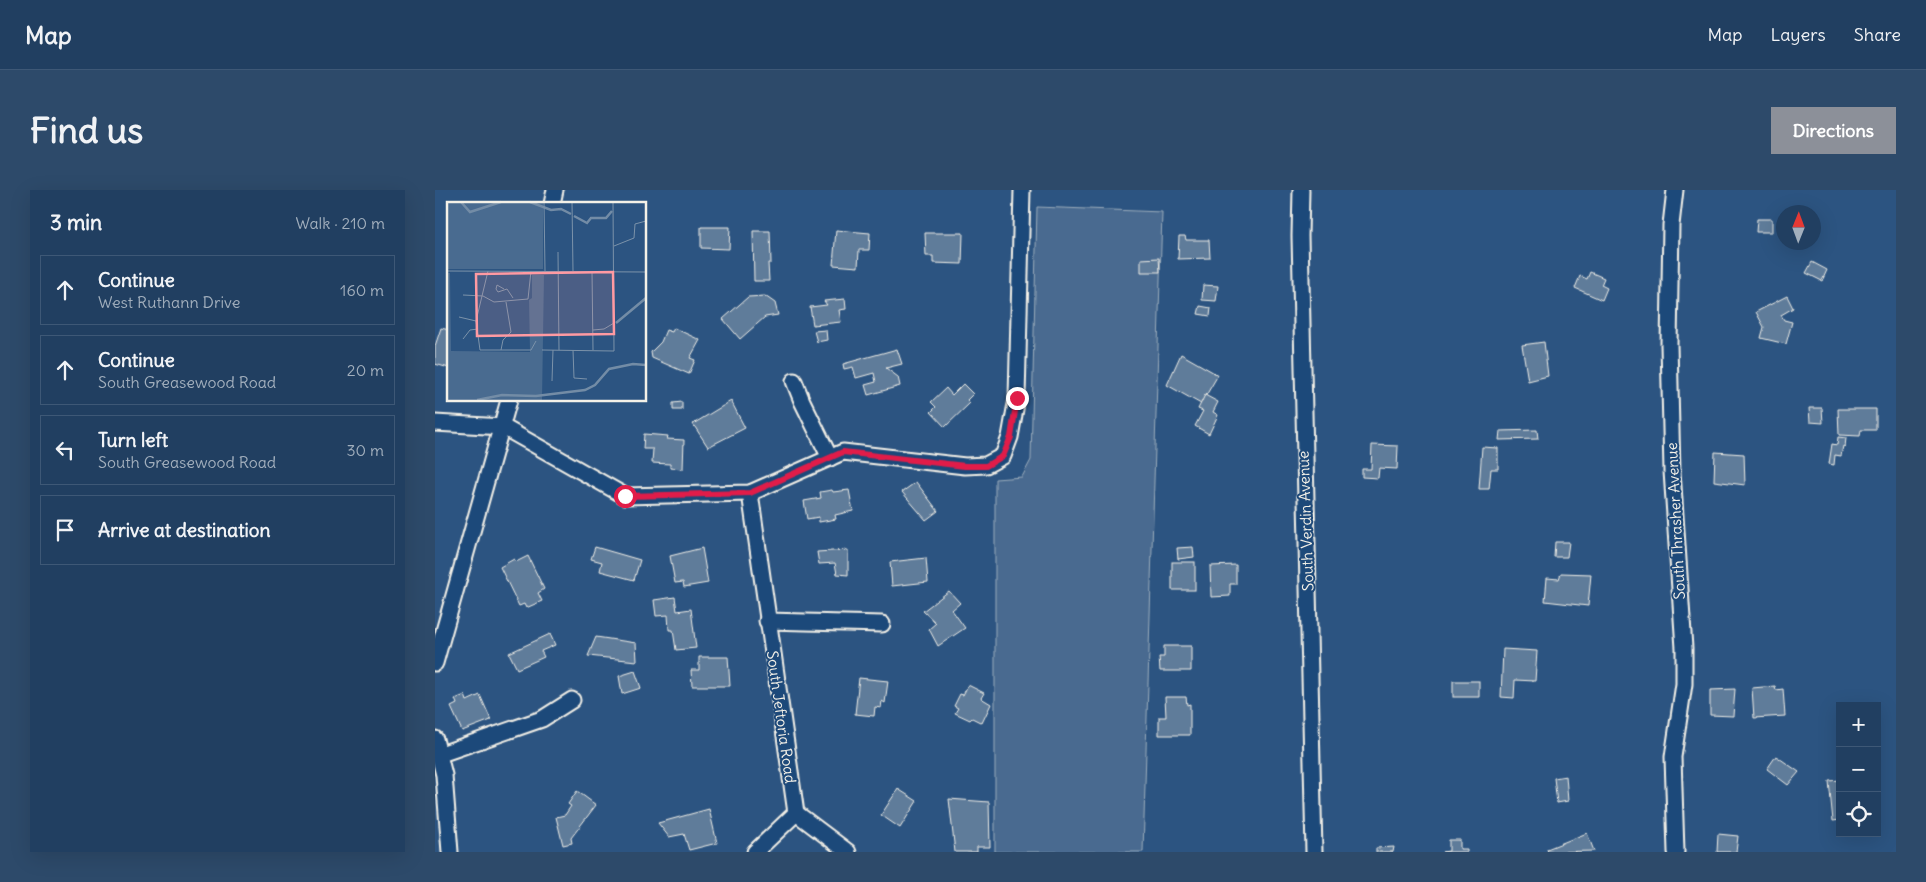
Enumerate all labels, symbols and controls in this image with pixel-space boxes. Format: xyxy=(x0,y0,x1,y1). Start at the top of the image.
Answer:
text: Map xyxy=(25,20,72,50)
text: Map xyxy=(1707,23,1742,46)
text: Layers xyxy=(1770,23,1826,46)
text: Share xyxy=(1854,23,1901,46)
button: Directions xyxy=(1771,107,1896,154)
text: Find us xyxy=(30,108,143,152)
inset map xyxy=(447,202,646,401)
north arrow xyxy=(1776,205,1821,250)
text: 3 min xyxy=(50,209,102,236)
text: Walk · 210 m xyxy=(295,213,385,233)
text: Continue xyxy=(98,268,175,292)
icon: ahead xyxy=(51,276,79,304)
text: 160 m xyxy=(340,280,384,300)
text: West Ruthann Drive xyxy=(98,292,240,312)
text: Continue xyxy=(98,348,175,372)
icon: ahead xyxy=(51,356,79,384)
text: 20 m xyxy=(347,360,384,380)
text: South Greasewood Road xyxy=(98,372,276,392)
route end xyxy=(1006,387,1029,410)
text: Turn left xyxy=(98,428,168,452)
icon: left xyxy=(51,436,79,464)
text: 30 m xyxy=(347,440,384,460)
street label: South Thrasher Avenue xyxy=(1662,442,1689,600)
street label: South Verdin Avenue xyxy=(1294,451,1317,591)
text: South Greasewood Road xyxy=(98,452,276,472)
route start xyxy=(614,485,637,508)
icon: arrive xyxy=(51,516,79,544)
text: Arrive at destination xyxy=(98,518,271,542)
street label: South Jeftoria Road xyxy=(763,649,800,785)
map controls xyxy=(1836,702,1881,837)
button: + xyxy=(1836,702,1881,747)
button: − xyxy=(1836,747,1881,792)
button: locate xyxy=(1836,792,1881,837)

